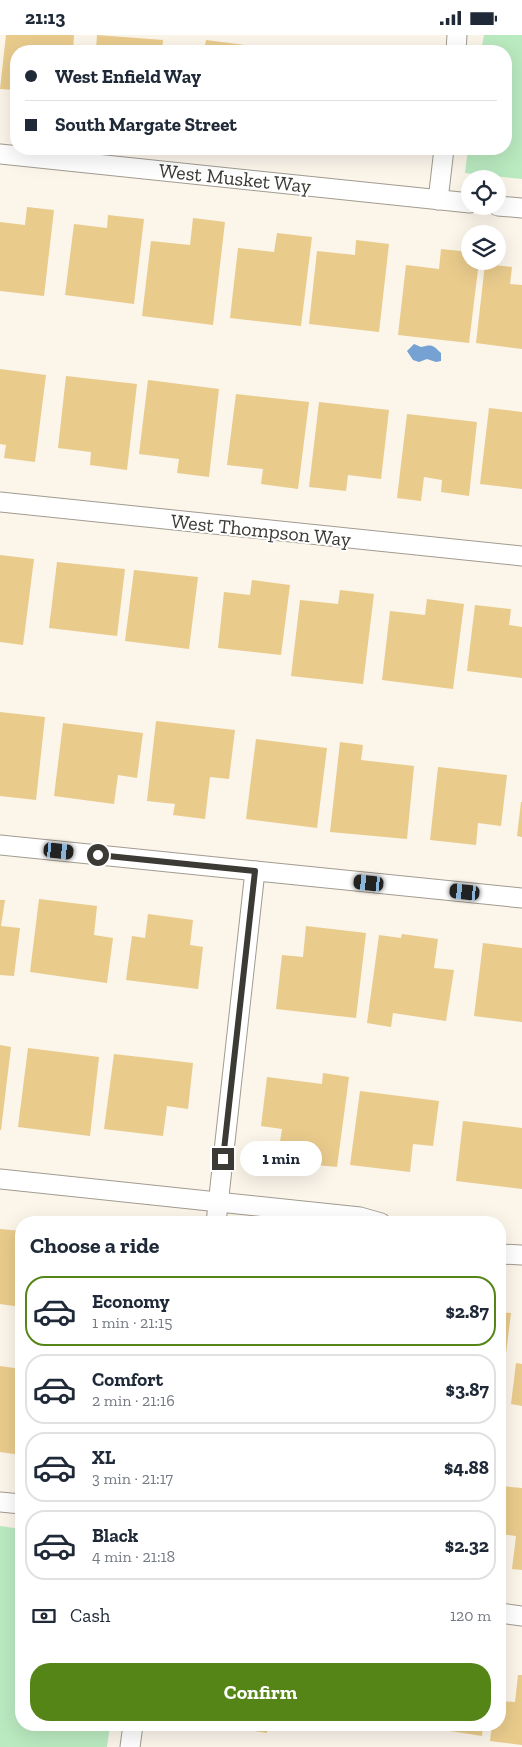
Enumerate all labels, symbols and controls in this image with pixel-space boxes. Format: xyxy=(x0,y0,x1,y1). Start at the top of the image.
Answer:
text: 21:13 xyxy=(25,6,65,29)
text: West Enfield Way xyxy=(55,65,201,88)
text: South Margate Street xyxy=(55,113,237,136)
street label: West Musket Way xyxy=(158,158,313,198)
map controls xyxy=(461,170,506,270)
button: locate xyxy=(461,170,506,215)
button: layers xyxy=(461,225,506,270)
street label: West Thompson Way xyxy=(170,509,353,551)
car xyxy=(43,842,74,860)
route start xyxy=(87,844,109,866)
car xyxy=(353,874,384,892)
car xyxy=(449,883,480,901)
callout: 1 min xyxy=(240,1141,323,1177)
route end xyxy=(212,1148,234,1170)
text: 1 min xyxy=(262,1149,300,1168)
text: Choose a ride xyxy=(30,1232,160,1259)
icon: car xyxy=(32,1289,77,1334)
text: Economy xyxy=(92,1290,170,1313)
text: $2.87 xyxy=(445,1300,489,1323)
text: 1 min · 21:15 xyxy=(92,1313,172,1332)
icon: car xyxy=(32,1367,77,1412)
text: Comfort xyxy=(92,1368,163,1391)
text: $3.87 xyxy=(446,1378,489,1401)
text: 2 min · 21:16 xyxy=(92,1391,175,1410)
icon: car xyxy=(32,1445,77,1490)
text: XL xyxy=(92,1446,115,1469)
text: $4.88 xyxy=(444,1456,489,1479)
text: 3 min · 21:17 xyxy=(92,1469,173,1488)
icon: car xyxy=(32,1523,77,1568)
text: Black xyxy=(92,1524,138,1547)
text: $2.32 xyxy=(445,1534,489,1557)
text: 4 min · 21:18 xyxy=(92,1547,175,1566)
icon: cash xyxy=(30,1602,58,1630)
text: Cash xyxy=(70,1604,110,1627)
text: 120 m xyxy=(450,1606,491,1625)
button: Confirm xyxy=(30,1663,491,1721)

